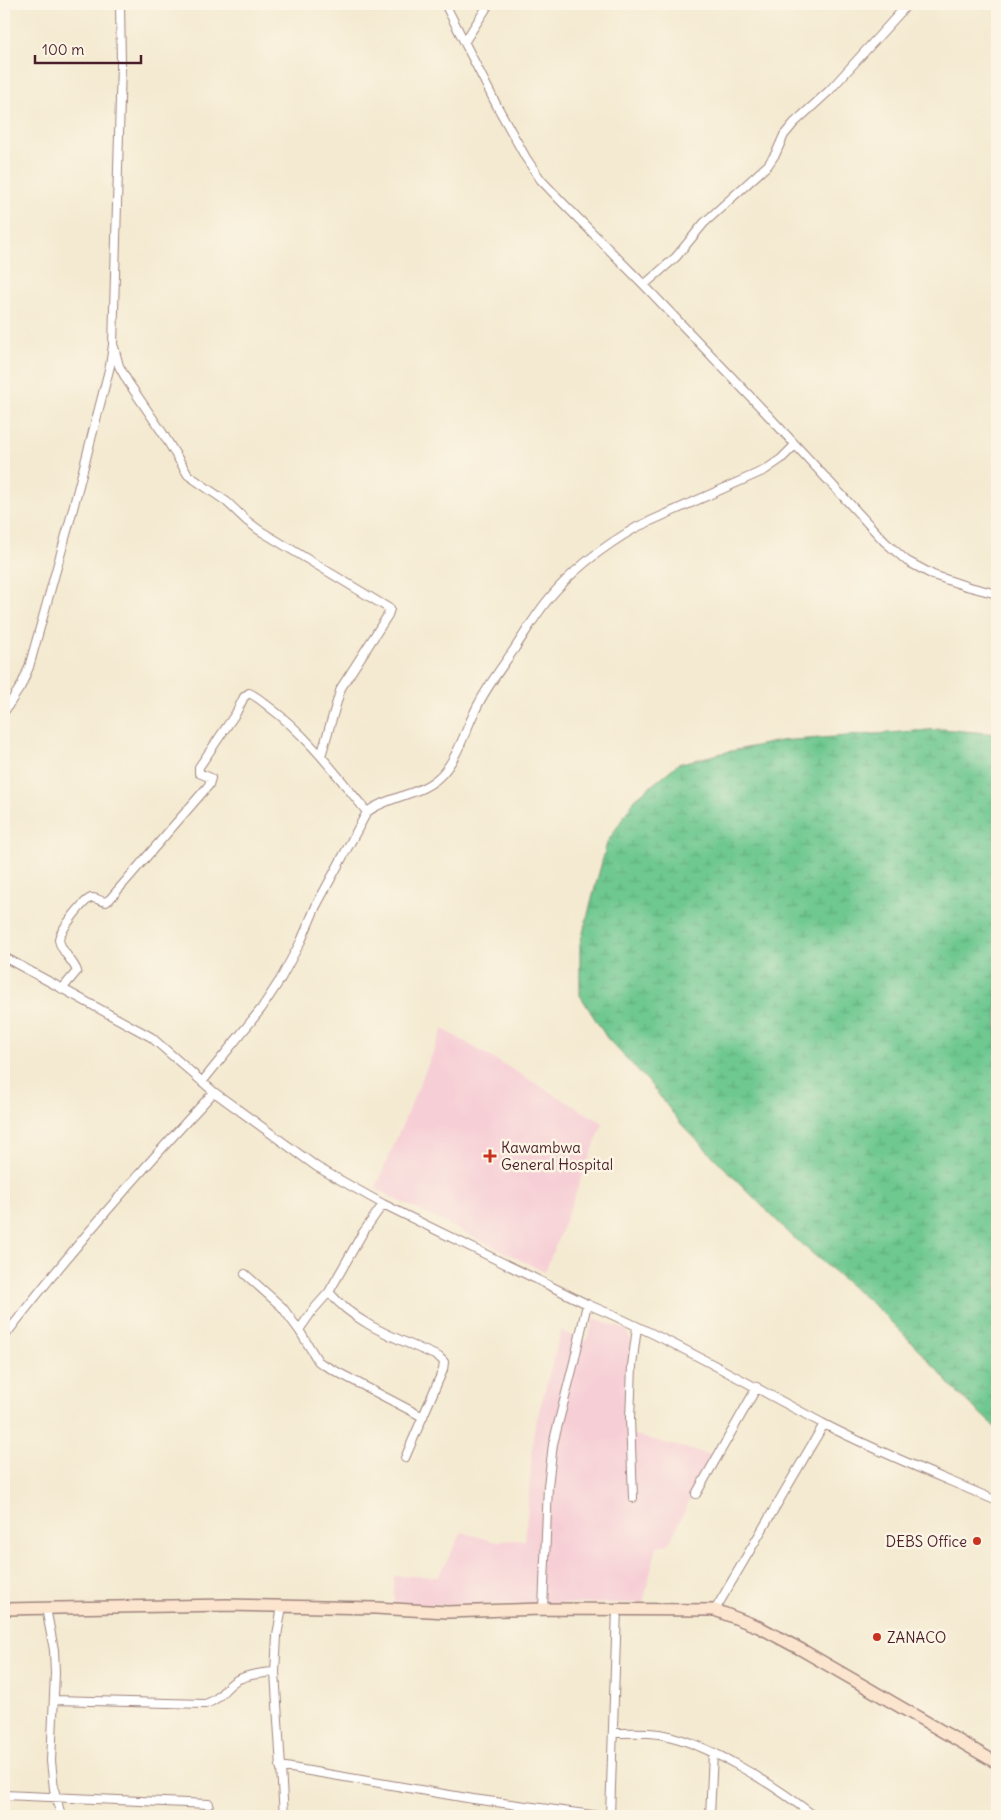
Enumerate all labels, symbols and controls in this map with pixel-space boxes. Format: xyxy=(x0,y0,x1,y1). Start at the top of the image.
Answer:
scale bar xyxy=(35,32,141,64)
text: 100 m xyxy=(42,40,84,59)
place label: Kawambwa General Hospital xyxy=(501,1138,613,1174)
marker: Kawambwa General Hospital xyxy=(483,1149,497,1163)
place label: DEBS Office xyxy=(886,1532,967,1551)
marker: DEBS Office xyxy=(971,1535,983,1547)
place label: ZANACO xyxy=(887,1628,946,1647)
marker: ZANACO xyxy=(871,1631,883,1643)

